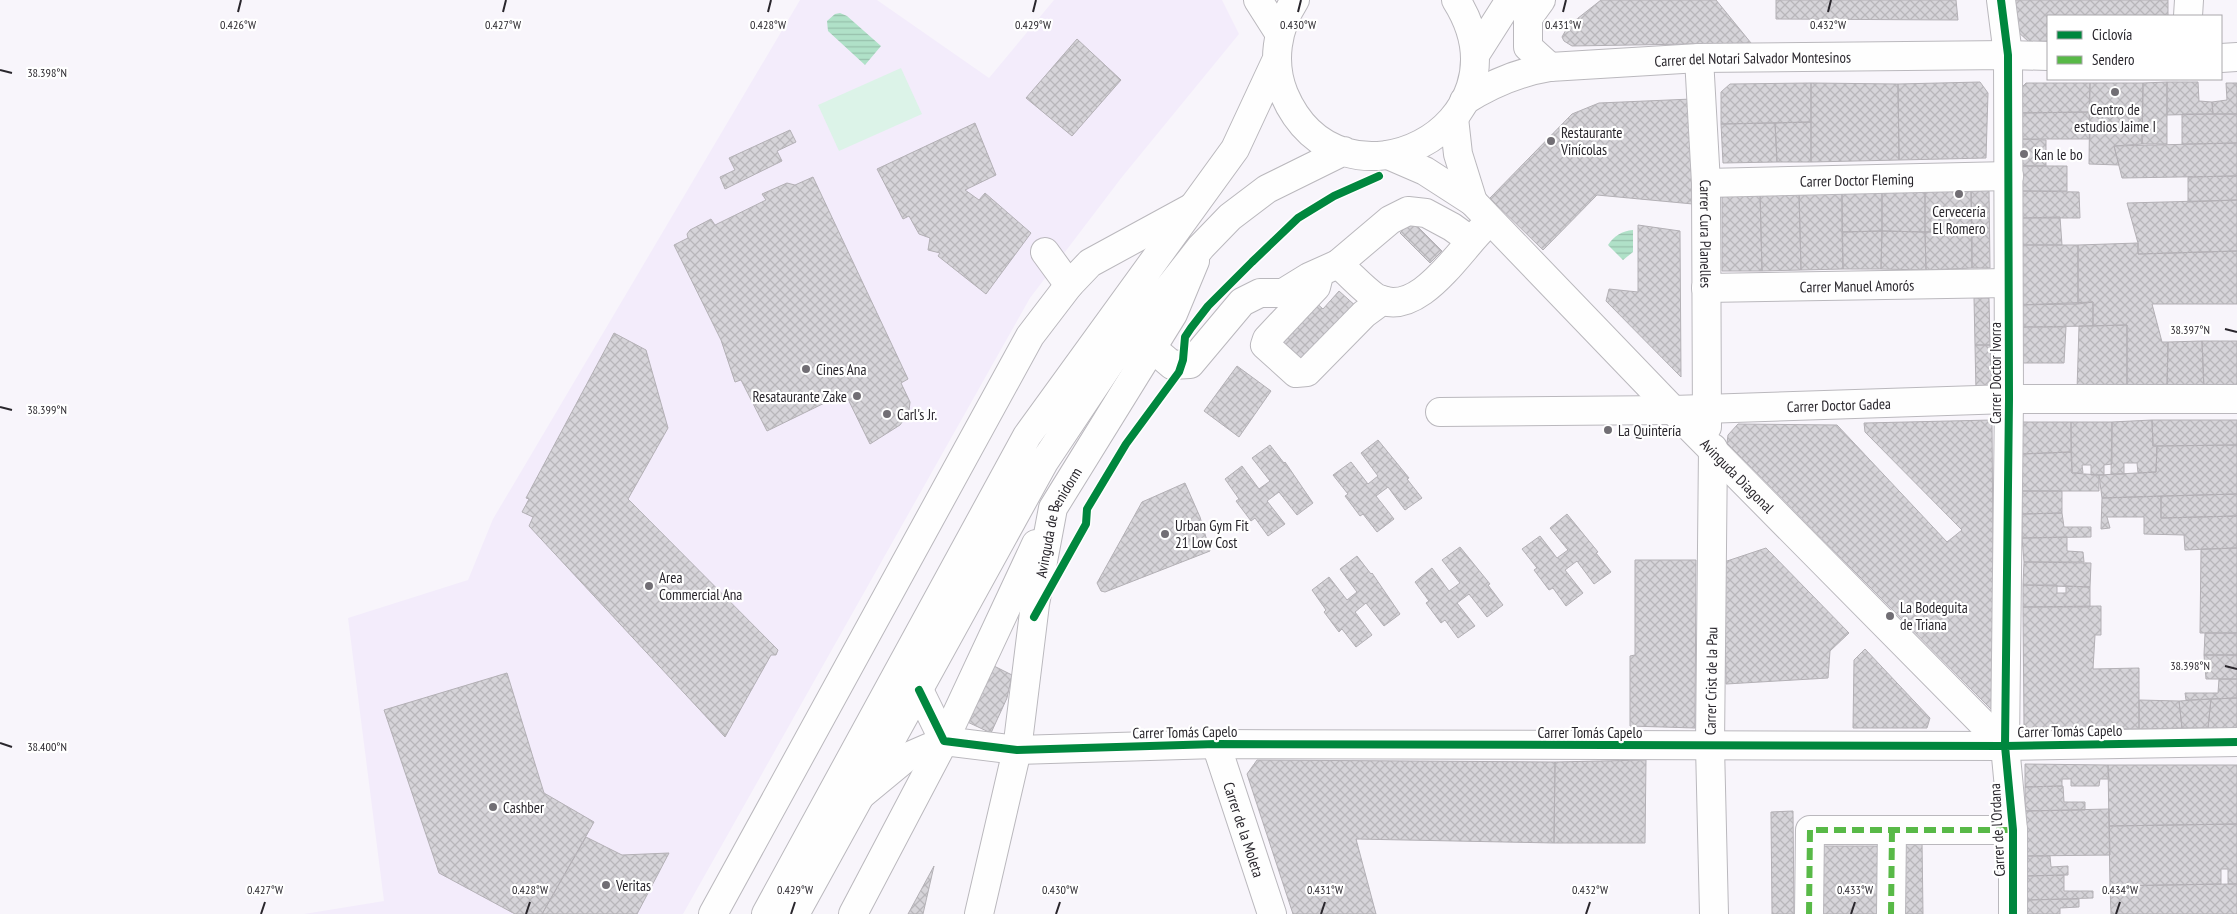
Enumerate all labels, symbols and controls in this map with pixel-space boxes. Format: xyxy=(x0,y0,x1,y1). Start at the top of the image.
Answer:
legend xyxy=(2047,15,2222,80)
text: 0.426°W xyxy=(220,17,256,32)
text: 0.427°W xyxy=(485,17,521,32)
text: 0.428°W xyxy=(750,17,786,32)
text: 0.429°W xyxy=(1015,17,1051,32)
text: 0.430°W xyxy=(1280,17,1316,32)
text: 0.431°W xyxy=(1545,17,1581,32)
text: 0.432°W xyxy=(1810,17,1846,32)
text: Ciclovía xyxy=(2092,25,2132,44)
street label: Carrer del Notari Salvador Montesinos xyxy=(1654,47,1851,70)
text: Sendero xyxy=(2092,50,2134,69)
text: 38.398°N xyxy=(27,65,67,80)
marker: Centro de estudios Jaime I xyxy=(2109,86,2121,98)
place label: Centro de estudios Jaime I xyxy=(2074,100,2156,136)
place label: Restaurante Vinícolas xyxy=(1560,123,1622,159)
marker: Restaurante Vinícolas xyxy=(1545,135,1557,147)
place label: Kan le bo xyxy=(2034,145,2083,164)
marker: Kan le bo xyxy=(2018,148,2030,160)
street label: Carrer Doctor Fleming xyxy=(1800,169,1914,190)
street label: Carrer Cura Planelles xyxy=(1696,179,1716,288)
marker: Cervecería El Romero xyxy=(1953,188,1965,200)
place label: Cervecería El Romero xyxy=(1932,202,1986,238)
street label: Carrer Manuel Amorós xyxy=(1799,275,1914,296)
street label: Carrer Doctor Ivorra xyxy=(1986,322,2005,424)
text: 38.397°N xyxy=(2170,322,2210,337)
place label: Cines Ana xyxy=(816,360,866,379)
marker: Cines Ana xyxy=(800,363,812,375)
place label: Resataurante Zake xyxy=(752,387,847,406)
marker: Resataurante Zake xyxy=(851,390,863,402)
street label: Carrer Doctor Gadea xyxy=(1787,393,1891,416)
text: 38.399°N xyxy=(27,402,67,417)
place label: Carl's Jr. xyxy=(897,405,937,424)
marker: Carl's Jr. xyxy=(881,408,893,420)
place label: La Quintería xyxy=(1618,421,1681,440)
marker: La Quintería xyxy=(1602,424,1614,436)
street label: Avinguda Diagonal xyxy=(1697,434,1779,517)
street label: Avinguda de Benidorm xyxy=(1031,464,1085,579)
place label: Urban Gym Fit 21 Low Cost xyxy=(1175,516,1249,552)
marker: Urban Gym Fit 21 Low Cost xyxy=(1159,528,1171,540)
place label: Area Commercial Ana xyxy=(659,568,742,604)
marker: Area Commercial Ana xyxy=(643,580,655,592)
place label: La Bodeguita de Triana xyxy=(1900,598,1968,634)
marker: La Bodeguita de Triana xyxy=(1884,610,1896,622)
street label: Carrer Crist de la Pau xyxy=(1701,627,1721,735)
text: 38.398°N xyxy=(2170,658,2210,673)
street label: Carrer Tomás Capelo xyxy=(2017,721,2123,741)
street label: Carrer Tomás Capelo xyxy=(1132,722,1238,742)
street label: Carrer Tomás Capelo xyxy=(1537,723,1643,742)
text: 38.400°N xyxy=(27,739,67,754)
street label: Carrer de la Moleta xyxy=(1220,780,1269,879)
street label: Carrer de l'Ordana xyxy=(1985,783,2009,877)
place label: Cashber xyxy=(503,798,545,817)
marker: Cashber xyxy=(487,801,499,813)
place label: Veritas xyxy=(615,876,651,895)
marker: Veritas xyxy=(600,879,612,891)
text: 0.427°W xyxy=(247,882,283,897)
text: 0.428°W xyxy=(512,882,548,897)
text: 0.429°W xyxy=(777,882,813,897)
text: 0.430°W xyxy=(1042,882,1078,897)
text: 0.431°W xyxy=(1307,882,1343,897)
text: 0.432°W xyxy=(1572,882,1608,897)
text: 0.433°W xyxy=(1837,882,1873,897)
text: 0.434°W xyxy=(2102,882,2138,897)

